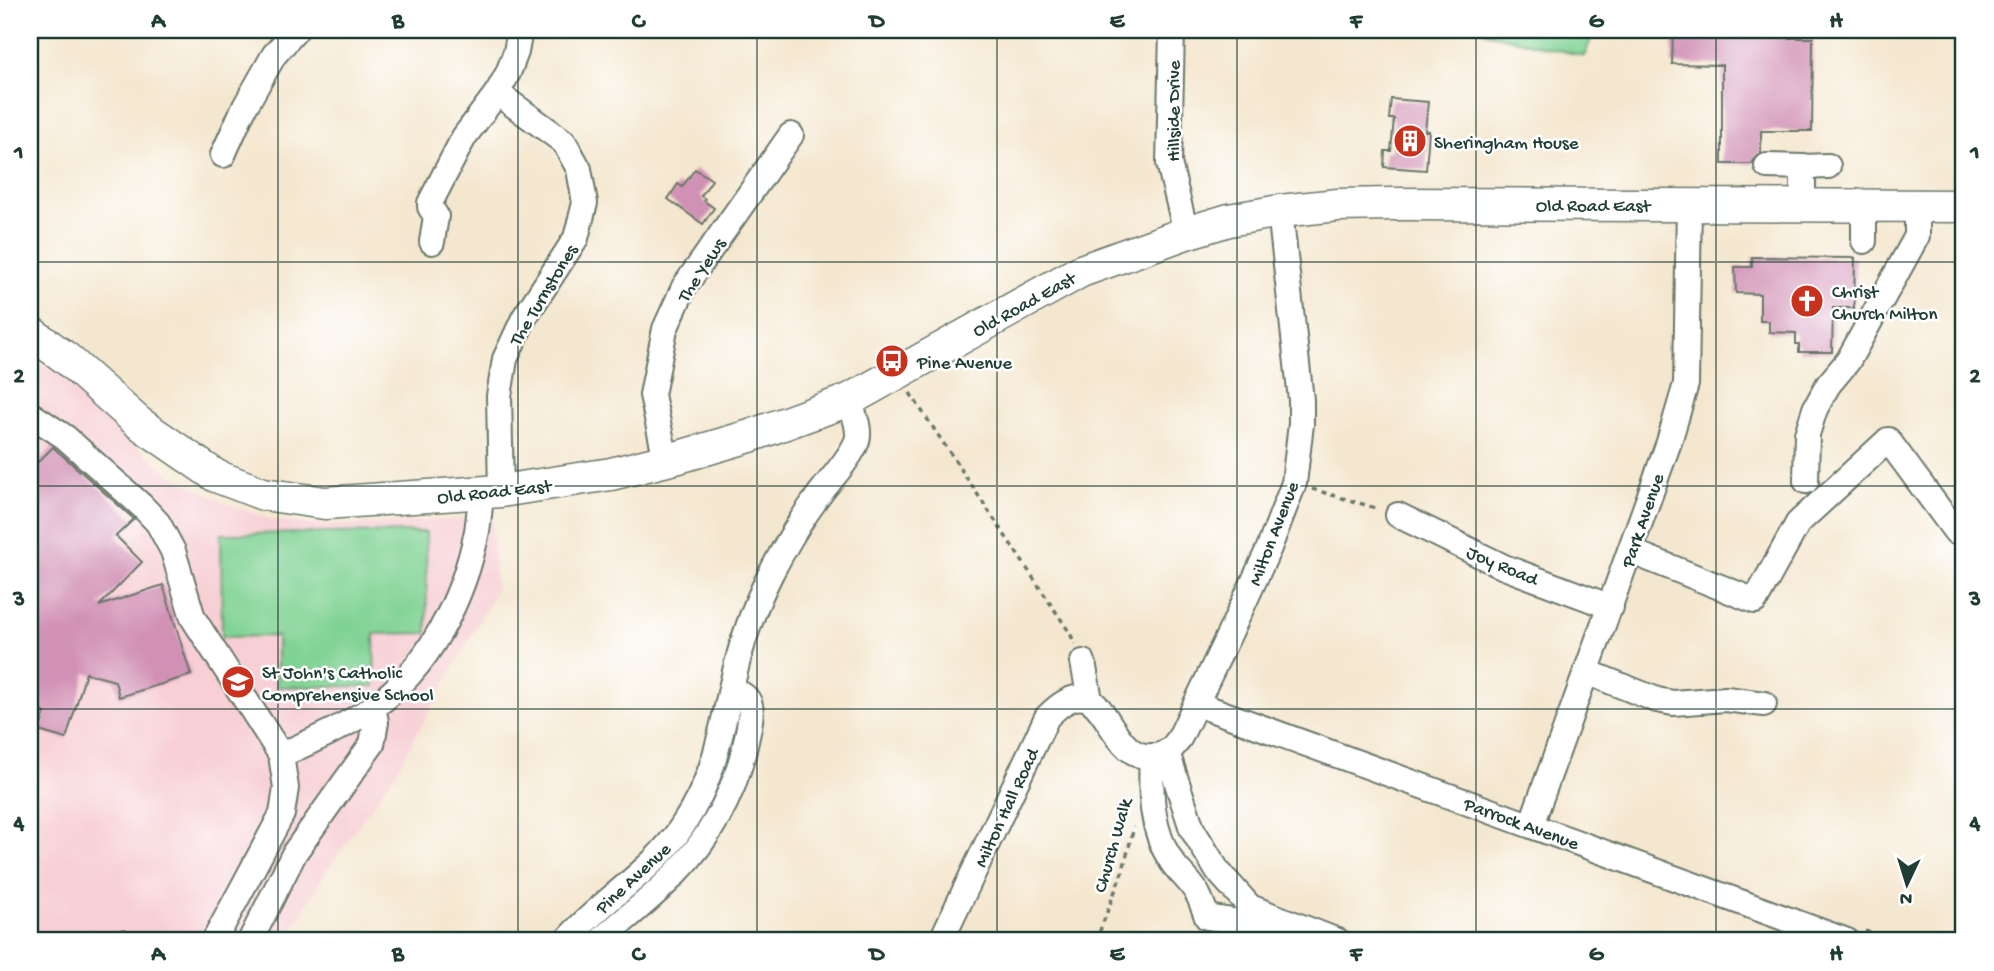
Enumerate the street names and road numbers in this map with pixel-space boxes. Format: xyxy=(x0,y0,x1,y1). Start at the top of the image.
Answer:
street label: Hillside Drive xyxy=(1164,60,1187,162)
street label: Old Road East xyxy=(1536,196,1652,219)
street label: The Yews xyxy=(673,234,733,308)
street label: The Turnstones xyxy=(505,240,585,352)
street label: Old Road East xyxy=(969,267,1082,344)
street label: Park Avenue xyxy=(1617,471,1671,572)
street label: Old Road East xyxy=(436,476,555,511)
street label: Milton Avenue xyxy=(1245,479,1306,590)
street label: Joy Road xyxy=(1462,542,1542,593)
street label: Milton Hall Road xyxy=(971,744,1047,872)
street label: Parrock Avenue xyxy=(1459,793,1582,857)
street label: Church Walk xyxy=(1090,795,1139,896)
street label: Pine Avenue xyxy=(591,839,677,921)

